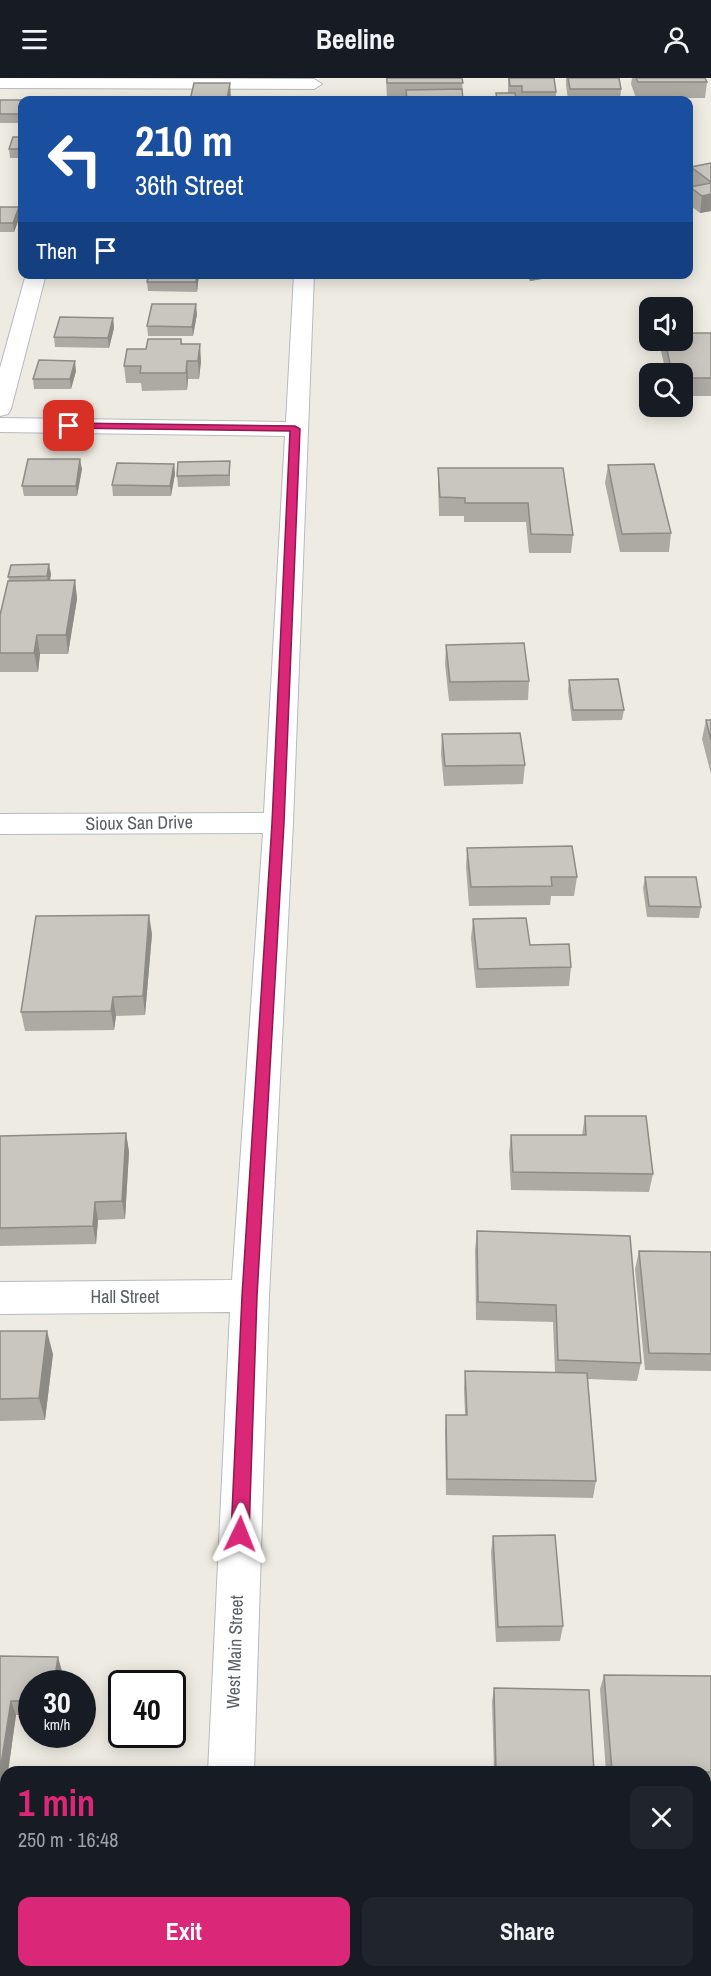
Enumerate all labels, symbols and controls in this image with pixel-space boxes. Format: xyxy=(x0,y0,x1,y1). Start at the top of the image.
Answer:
text: Beeline xyxy=(316,21,395,57)
icon: menu xyxy=(18,23,51,56)
icon: person xyxy=(660,23,693,56)
text: 210 m xyxy=(135,113,233,169)
icon: left xyxy=(36,120,114,198)
text: 36th Street xyxy=(135,167,243,203)
icon: arrive xyxy=(89,234,122,267)
text: Then xyxy=(36,236,77,266)
map controls xyxy=(639,297,693,417)
button: sound xyxy=(639,297,693,351)
button: search xyxy=(639,363,693,417)
pin xyxy=(43,400,94,451)
icon: arrive xyxy=(52,409,85,442)
street label: Sioux San Drive xyxy=(85,809,193,836)
street label: Hall Street xyxy=(91,1284,159,1309)
position arrow xyxy=(208,1502,272,1566)
street label: West Main Street xyxy=(220,1595,249,1709)
speed limit sign: 40 xyxy=(108,1670,186,1748)
text: 30 xyxy=(43,1682,71,1722)
text: km/h xyxy=(44,1714,70,1735)
text: 1 min xyxy=(18,1779,95,1827)
button: close xyxy=(630,1786,693,1849)
text: 250 m · 16:48 xyxy=(18,1826,118,1853)
button: Exit xyxy=(18,1897,350,1966)
button: Share xyxy=(362,1897,693,1966)

